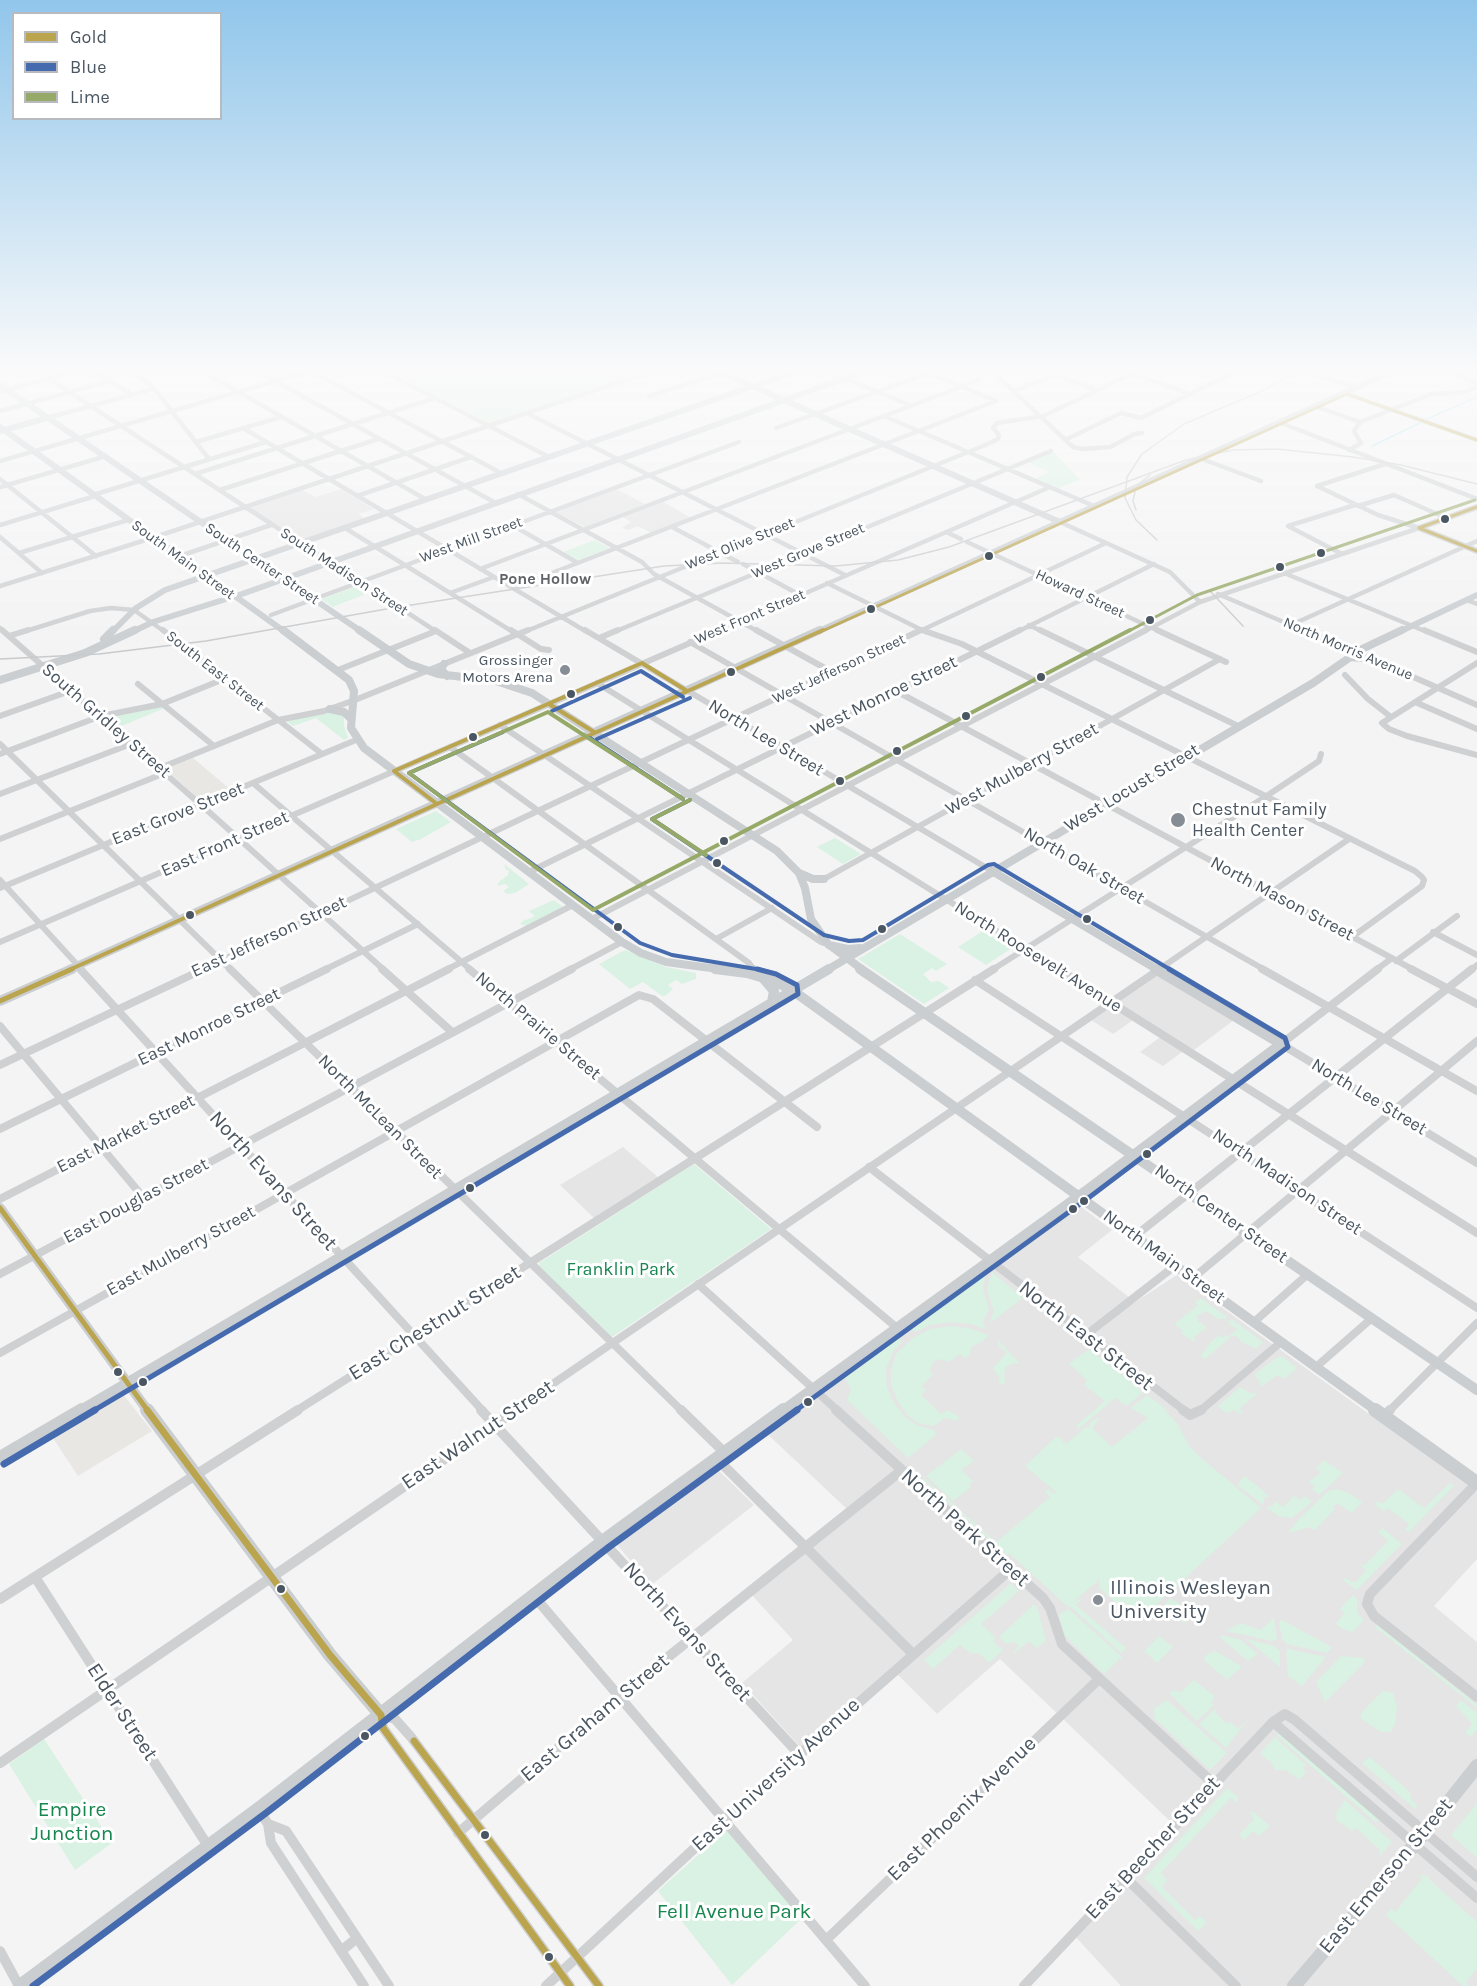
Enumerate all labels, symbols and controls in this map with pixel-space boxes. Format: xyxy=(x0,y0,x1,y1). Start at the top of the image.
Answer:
legend xyxy=(12,12,222,120)
text: Gold xyxy=(70,26,107,48)
text: Blue xyxy=(70,56,106,78)
text: Lime xyxy=(70,86,110,108)
street label: West Mill Street xyxy=(417,513,525,567)
unlabelled marker xyxy=(1439,513,1451,525)
street label: West Olive Street xyxy=(683,514,797,574)
street label: South Main Street xyxy=(128,516,238,604)
street label: South Center Street xyxy=(201,519,323,609)
street label: West Grove Street xyxy=(749,519,867,583)
street label: South Madison Street xyxy=(277,524,411,620)
unlabelled marker xyxy=(1315,547,1327,559)
unlabelled marker xyxy=(983,550,995,562)
unlabelled marker xyxy=(1274,561,1286,573)
street label: Howard Street xyxy=(1033,565,1127,623)
district label: Pone Hollow xyxy=(499,569,591,589)
street label: West Front Street xyxy=(692,586,808,648)
unlabelled marker xyxy=(865,603,877,615)
unlabelled marker xyxy=(1144,614,1156,626)
street label: North Morris Avenue xyxy=(1280,614,1416,684)
street label: South East Street xyxy=(162,627,268,715)
street label: West Jefferson Street xyxy=(770,630,908,708)
street label: West Monroe Street xyxy=(807,651,961,741)
place label: Grossinger Motors Arena xyxy=(462,652,553,687)
street label: South Gridley Street xyxy=(37,659,175,783)
marker: Grossinger Motors Arena xyxy=(558,663,572,677)
unlabelled marker xyxy=(725,666,737,678)
unlabelled marker xyxy=(1035,671,1047,683)
unlabelled marker xyxy=(565,688,577,700)
street label: North Lee Street xyxy=(704,695,828,781)
unlabelled marker xyxy=(960,710,972,722)
street label: West Mulberry Street xyxy=(942,718,1102,820)
unlabelled marker xyxy=(467,731,479,743)
street label: West Locust Street xyxy=(1061,739,1203,837)
unlabelled marker xyxy=(891,745,903,757)
unlabelled marker xyxy=(834,775,846,787)
street label: East Grove Street xyxy=(109,778,247,850)
place label: Chestnut Family Health Center xyxy=(1192,799,1327,842)
street label: East Front Street xyxy=(158,806,292,882)
marker: Chestnut Family Health Center xyxy=(1169,811,1187,829)
street label: North Oak Street xyxy=(1020,823,1148,909)
unlabelled marker xyxy=(718,835,730,847)
street label: North Mason Street xyxy=(1206,852,1358,946)
unlabelled marker xyxy=(711,857,723,869)
street label: East Jefferson Street xyxy=(188,892,350,982)
street label: North Roosevelt Avenue xyxy=(950,897,1126,1017)
unlabelled marker xyxy=(184,909,196,921)
unlabelled marker xyxy=(1081,913,1093,925)
unlabelled marker xyxy=(612,921,624,933)
unlabelled marker xyxy=(876,923,888,935)
street label: North Prairie Street xyxy=(471,967,605,1085)
street label: East Monroe Street xyxy=(134,983,284,1071)
street label: North McLean Street xyxy=(313,1050,447,1184)
street label: North Lee Street xyxy=(1307,1054,1431,1140)
street label: East Market Street xyxy=(53,1090,199,1178)
street label: North Evans Street xyxy=(204,1106,342,1256)
street label: North Madison Street xyxy=(1208,1124,1366,1240)
unlabelled marker xyxy=(1141,1148,1153,1160)
street label: East Douglas Street xyxy=(60,1154,212,1248)
street label: North Center Street xyxy=(1150,1160,1292,1268)
unlabelled marker xyxy=(464,1182,476,1194)
unlabelled marker xyxy=(1078,1195,1090,1207)
street label: East Mulberry Street xyxy=(103,1201,259,1301)
unlabelled marker xyxy=(1067,1203,1079,1215)
street label: North Main Street xyxy=(1099,1205,1229,1309)
park label: Franklin Park xyxy=(567,1259,675,1281)
street label: East Chestnut Street xyxy=(344,1260,526,1386)
street label: North East Street xyxy=(1014,1276,1158,1396)
unlabelled marker xyxy=(112,1366,124,1378)
street label: East Walnut Street xyxy=(397,1375,559,1495)
unlabelled marker xyxy=(137,1376,149,1388)
unlabelled marker xyxy=(802,1396,814,1408)
street label: North Park Street xyxy=(896,1464,1034,1592)
street label: North Evans Street xyxy=(618,1557,756,1707)
place label: Illinois Wesleyan University xyxy=(1110,1575,1271,1625)
unlabelled marker xyxy=(275,1583,287,1595)
marker: Illinois Wesleyan University xyxy=(1091,1593,1105,1607)
street label: East Graham Street xyxy=(515,1648,675,1788)
street label: Elder Street xyxy=(81,1659,163,1765)
street label: East University Avenue xyxy=(687,1693,865,1857)
unlabelled marker xyxy=(359,1730,371,1742)
street label: East Phoenix Avenue xyxy=(882,1731,1042,1887)
street label: East Beecher Street xyxy=(1080,1771,1226,1925)
street label: East Emerson Street xyxy=(1314,1793,1458,1959)
park label: Empire Junction xyxy=(30,1797,114,1847)
unlabelled marker xyxy=(479,1829,491,1841)
park label: Fell Avenue Park xyxy=(657,1899,811,1925)
unlabelled marker xyxy=(543,1951,555,1963)

